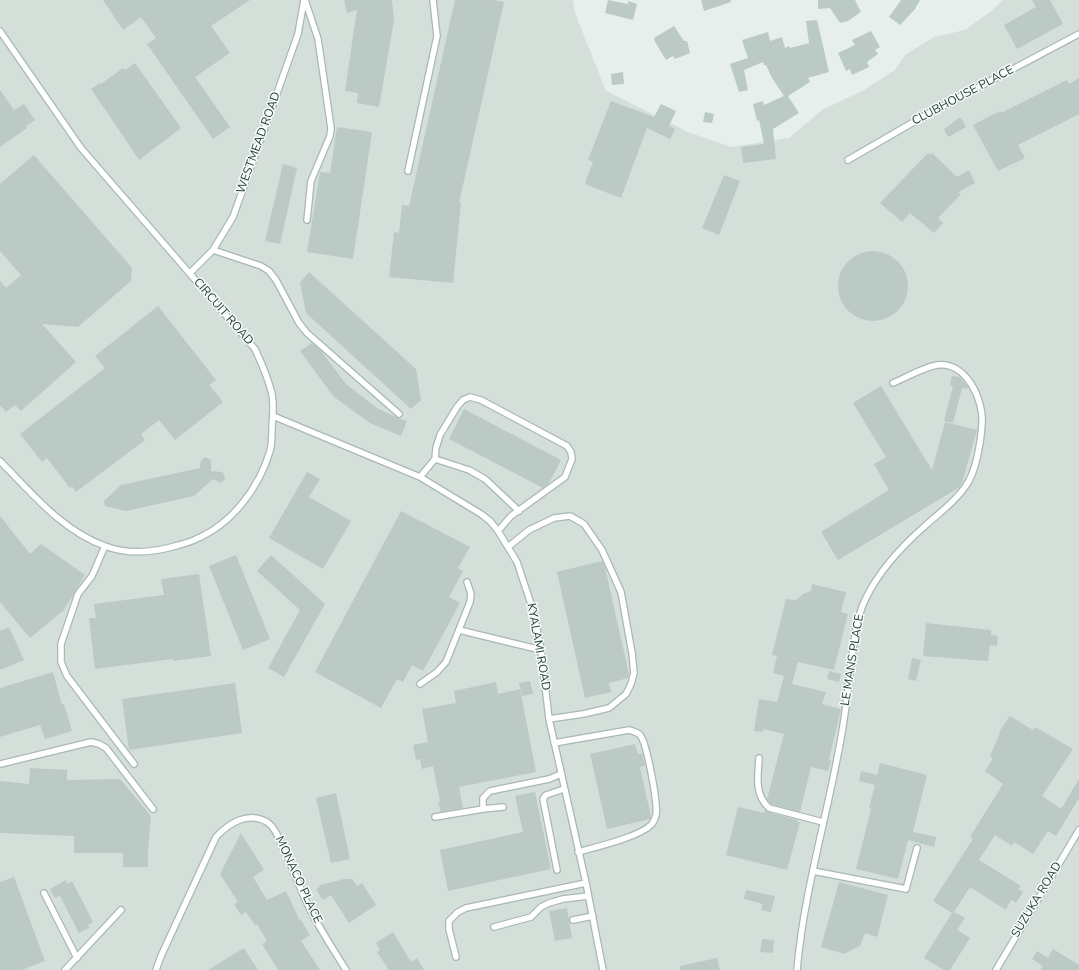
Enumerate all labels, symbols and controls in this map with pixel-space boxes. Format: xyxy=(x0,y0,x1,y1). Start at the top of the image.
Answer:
street label: CLUBHOUSE PLACE xyxy=(910,63,1016,129)
street label: WESTMEAD ROAD xyxy=(234,90,284,196)
street label: CIRCUIT ROAD xyxy=(190,276,256,348)
street label: KYALAMI ROAD xyxy=(523,602,553,692)
street label: LE MANS PLACE xyxy=(839,613,867,707)
street label: MONACO PLACE xyxy=(271,834,325,926)
street label: SUZUKA ROAD xyxy=(1009,860,1065,940)

